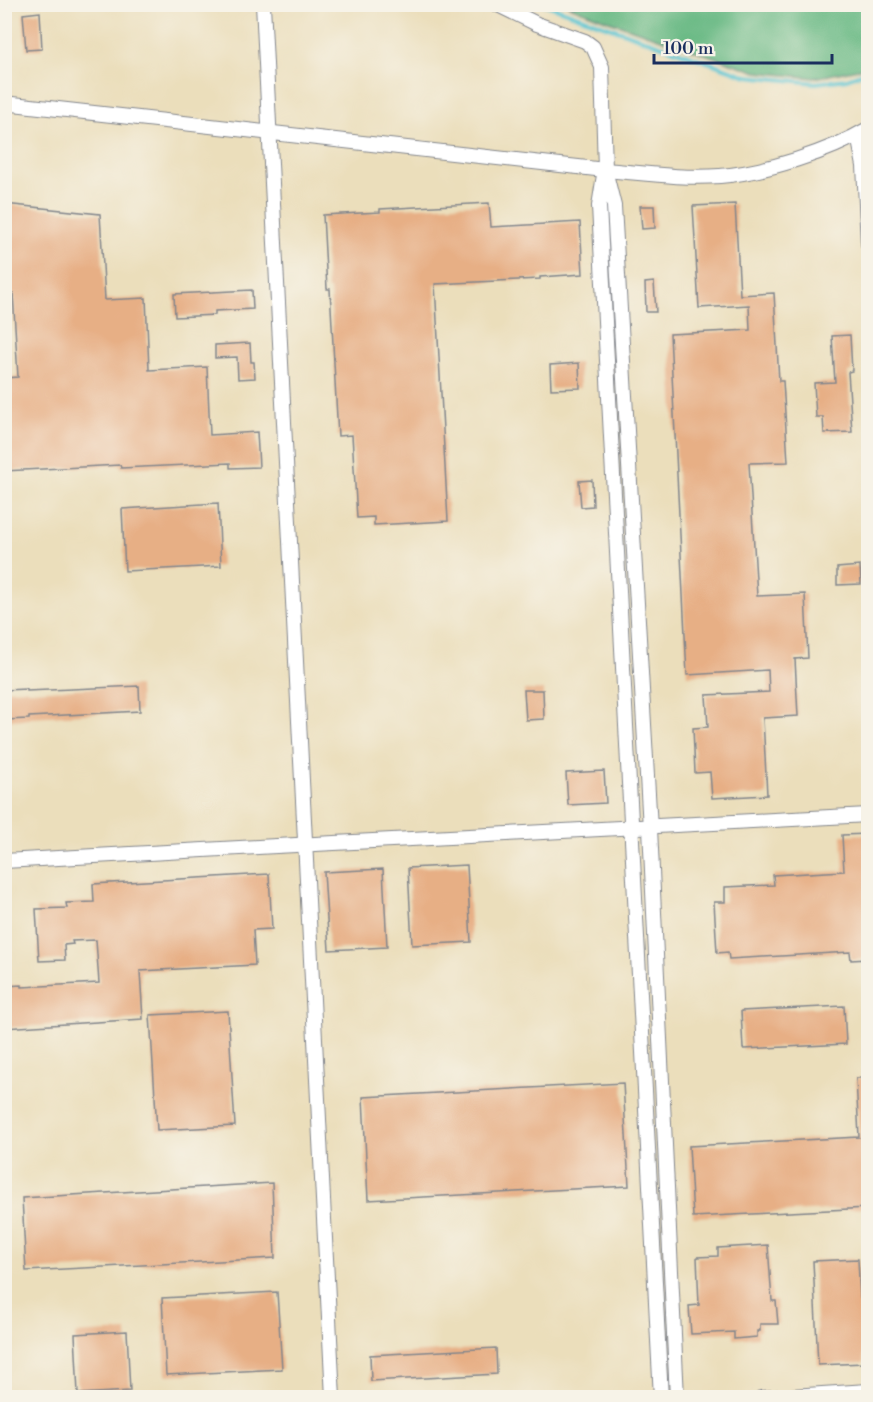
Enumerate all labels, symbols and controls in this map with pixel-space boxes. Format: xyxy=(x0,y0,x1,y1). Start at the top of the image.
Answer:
scale bar xyxy=(654,27,832,65)
text: 100 m xyxy=(663,37,714,60)

